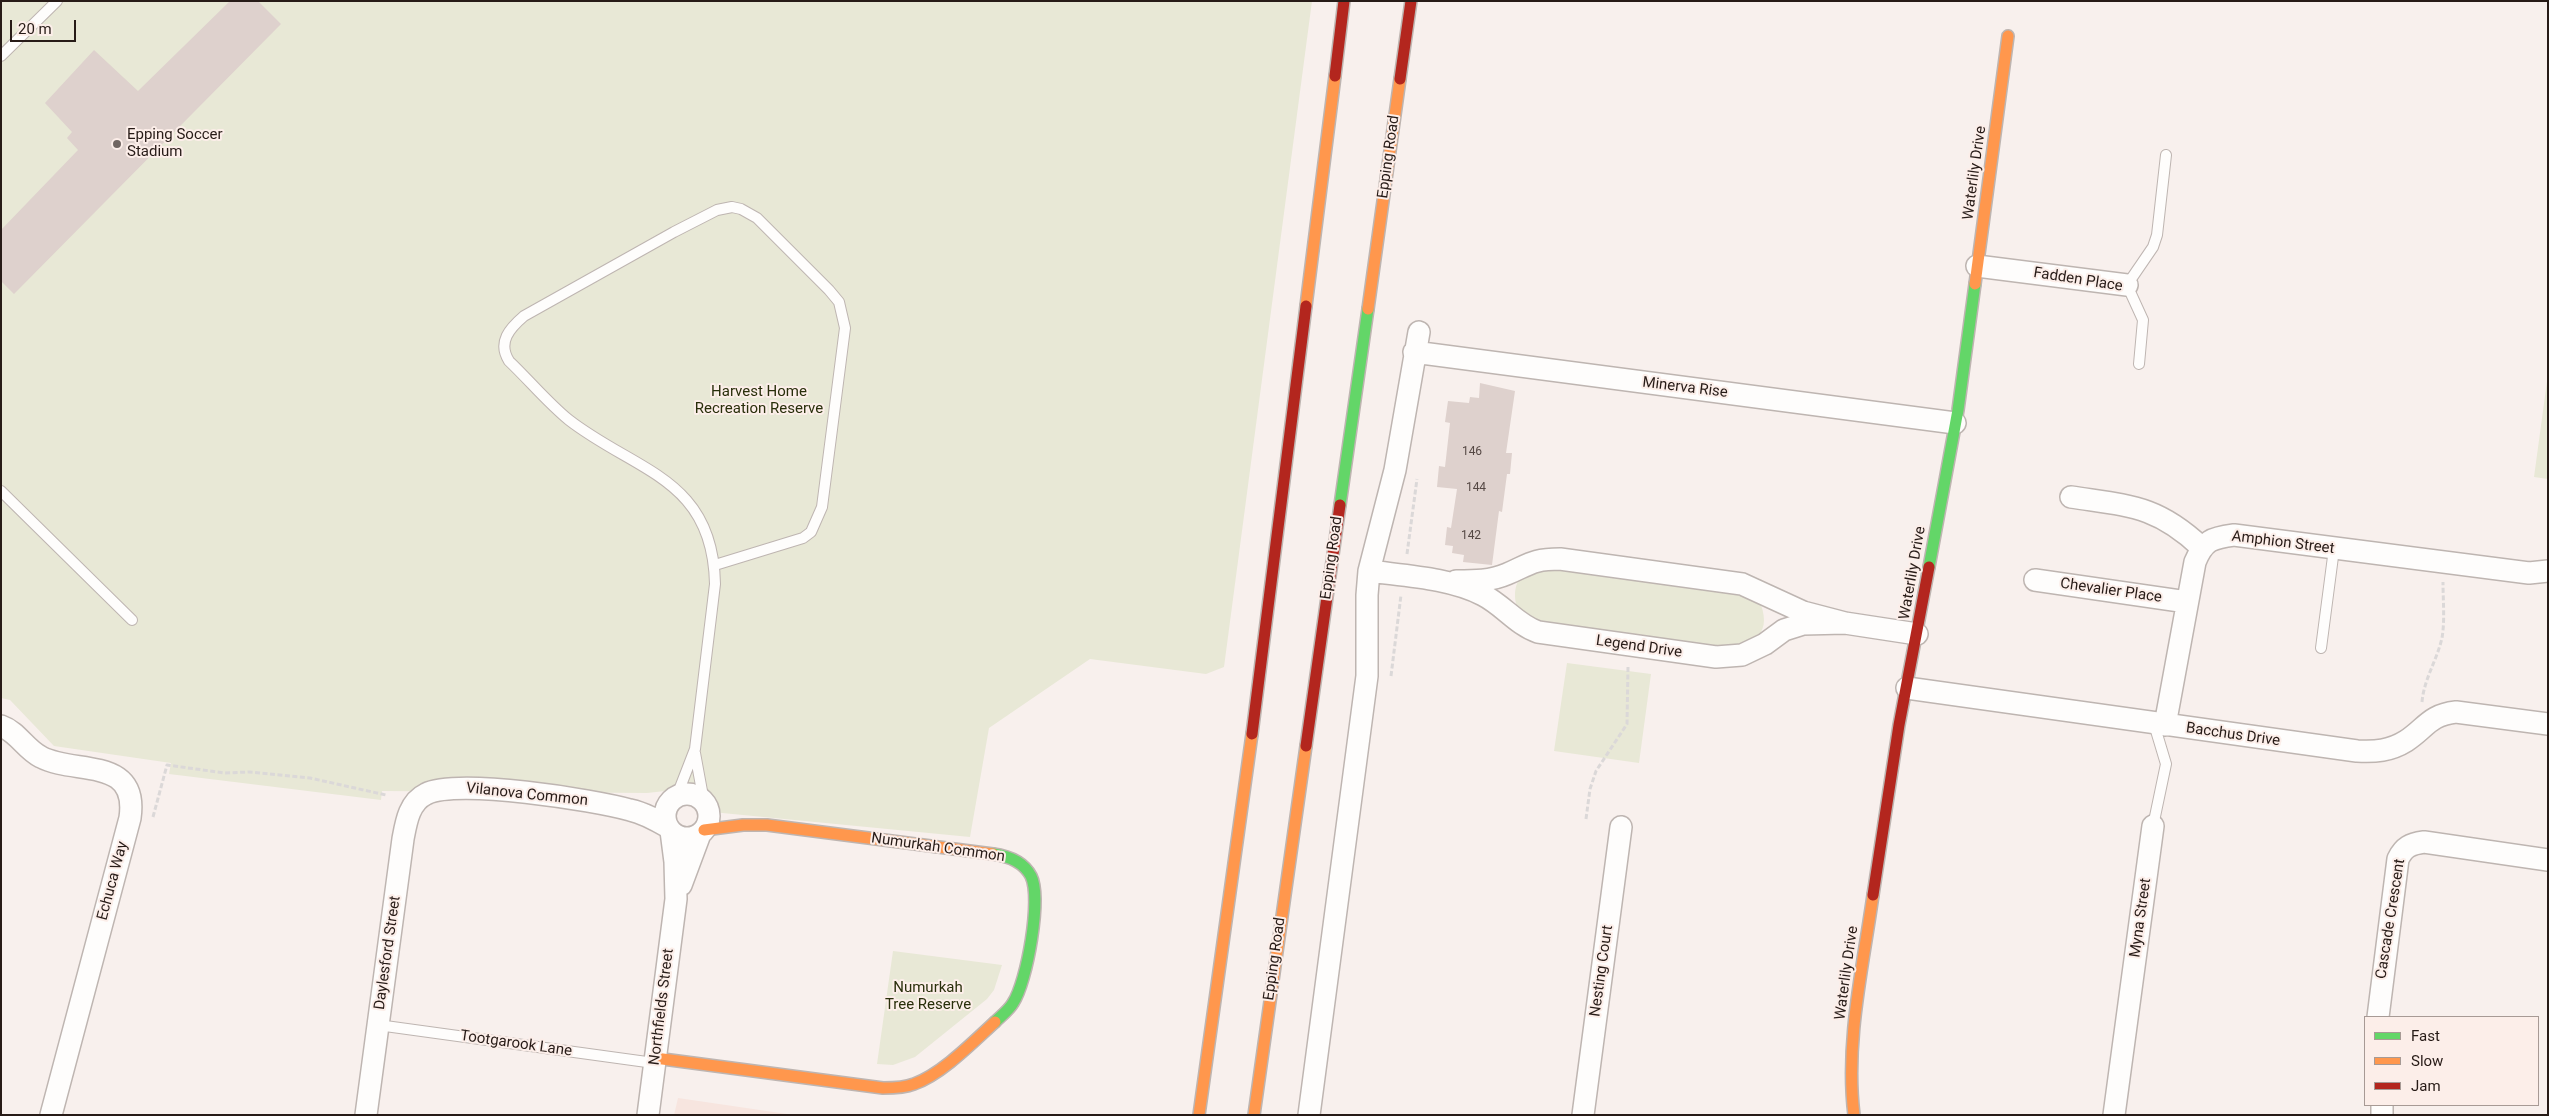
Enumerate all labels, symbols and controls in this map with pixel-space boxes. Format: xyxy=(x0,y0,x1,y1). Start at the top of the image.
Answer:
scale bar xyxy=(12,10,79,42)
text: 20 m xyxy=(18,20,52,38)
street label: Epping Road xyxy=(1374,114,1404,200)
street label: Waterlily Drive xyxy=(1960,125,1990,221)
place label: Epping Soccer Stadium xyxy=(127,126,223,161)
marker: Epping Soccer Stadium xyxy=(111,138,123,150)
street label: Fadden Place xyxy=(2032,264,2124,296)
street label: Minerva Rise xyxy=(1641,374,1729,402)
park label: Harvest Home Recreation Reserve xyxy=(695,383,823,418)
house number: 146 xyxy=(1462,445,1482,459)
house number: 144 xyxy=(1466,481,1486,495)
street label: Epping Road xyxy=(1317,515,1347,601)
street label: Waterlily Drive xyxy=(1896,525,1930,621)
street label: Amphion Street xyxy=(2231,528,2335,558)
house number: 142 xyxy=(1461,529,1481,543)
street label: Chevalier Place xyxy=(2059,575,2163,607)
street label: Legend Drive xyxy=(1595,632,1683,662)
street label: Bacchus Drive xyxy=(2185,719,2281,751)
street label: Vilanova Common xyxy=(465,780,589,810)
street label: Numurkah Common xyxy=(870,830,1006,866)
street label: Echuca Way xyxy=(94,840,132,922)
street label: Cascade Crescent xyxy=(2373,858,2409,980)
street label: Myna Street xyxy=(2127,877,2155,959)
street label: Daylesford Street xyxy=(371,895,405,1011)
street label: Epping Road xyxy=(1260,916,1290,1002)
street label: Nesting Court xyxy=(1587,924,1617,1018)
street label: Waterlily Drive xyxy=(1832,925,1862,1021)
street label: Northfields Street xyxy=(646,948,678,1066)
park label: Numurkah Tree Reserve xyxy=(885,979,971,1014)
legend xyxy=(2364,1016,2539,1106)
street label: Tootgarook Lane xyxy=(459,1027,573,1061)
text: Fast xyxy=(2411,1027,2440,1045)
text: Slow xyxy=(2411,1052,2443,1070)
text: Jam xyxy=(2411,1077,2441,1095)

